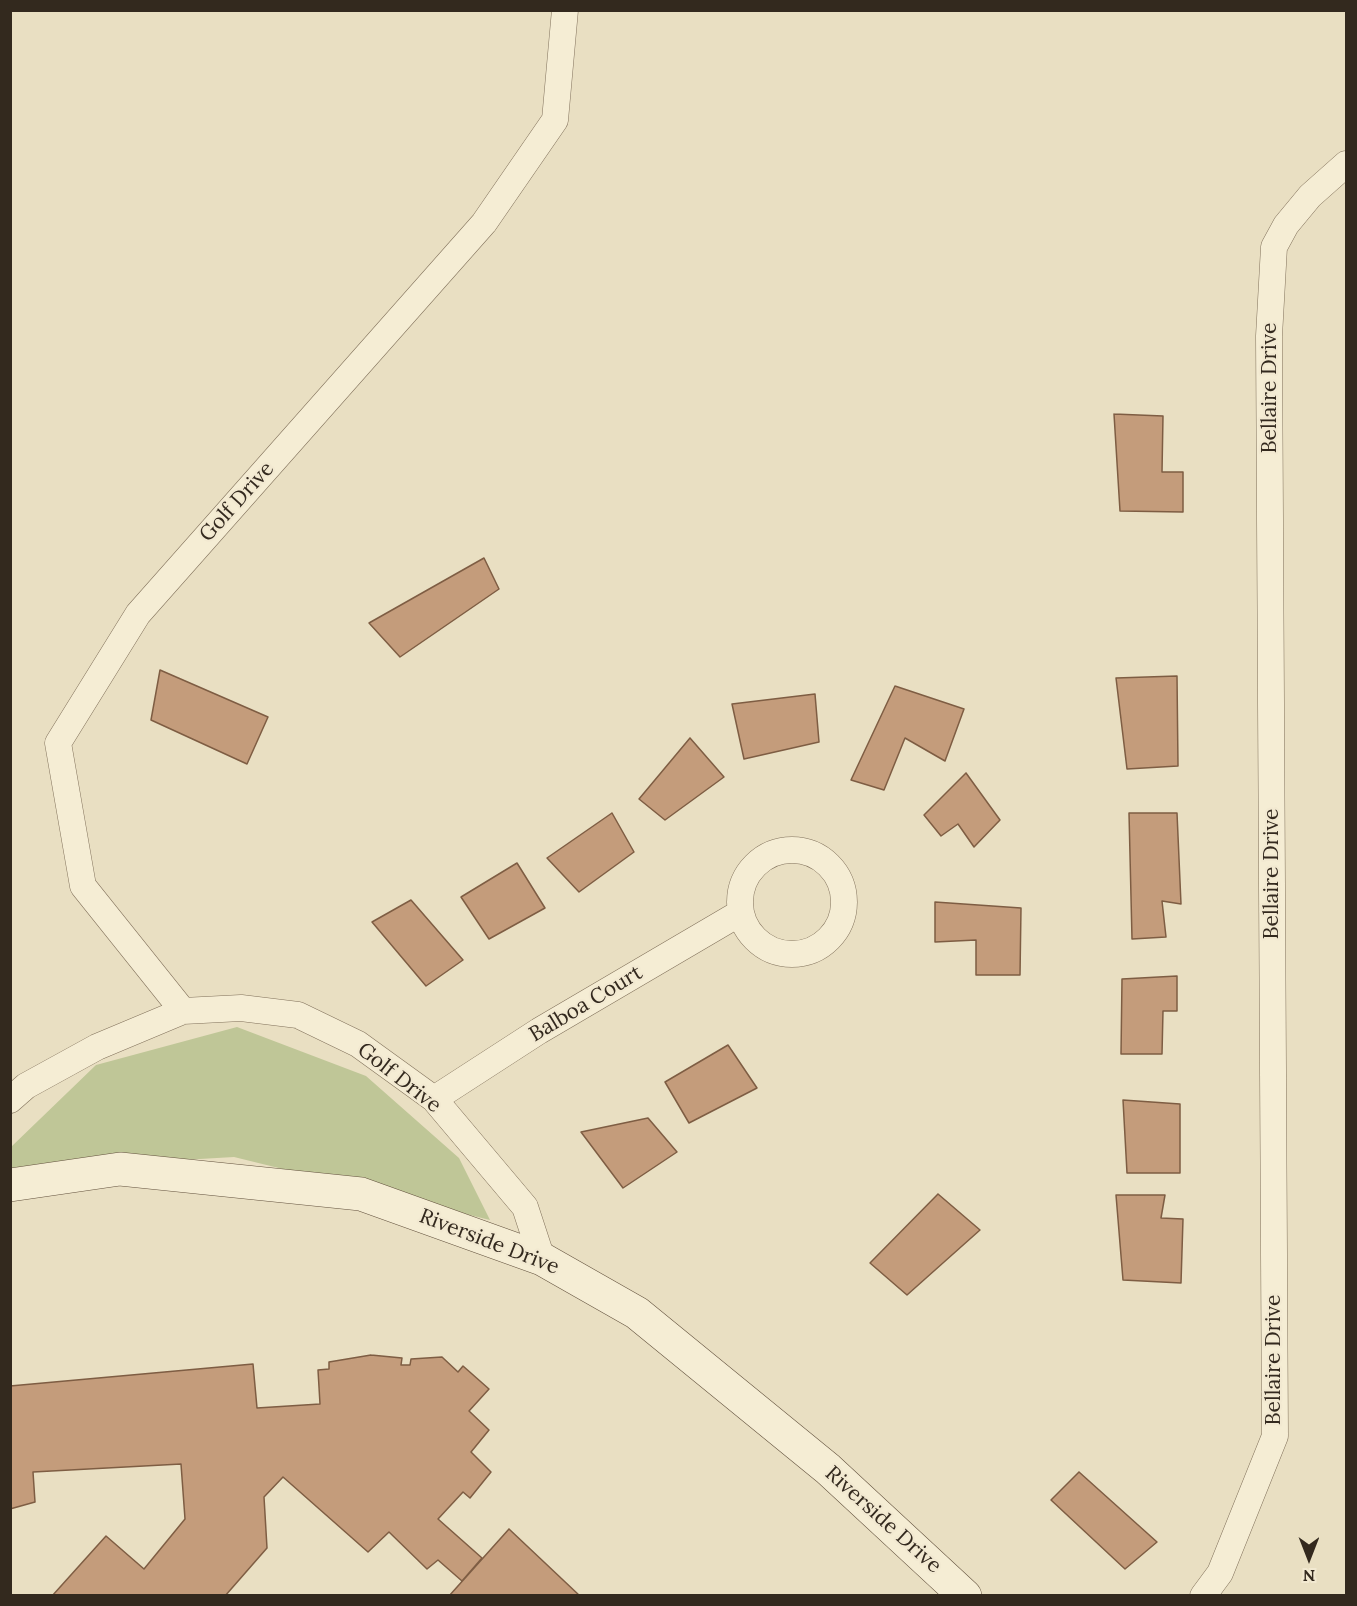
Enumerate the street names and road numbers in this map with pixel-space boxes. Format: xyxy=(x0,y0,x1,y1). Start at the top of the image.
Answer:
street label: Bellaire Drive xyxy=(1257,323,1283,453)
street label: Golf Drive xyxy=(194,457,280,547)
street label: Bellaire Drive xyxy=(1259,809,1285,939)
street label: Balboa Court xyxy=(525,960,647,1048)
street label: Golf Drive xyxy=(352,1038,446,1118)
street label: Riverside Drive xyxy=(416,1204,562,1280)
street label: Bellaire Drive xyxy=(1261,1295,1287,1425)
street label: Riverside Drive xyxy=(820,1461,946,1579)

